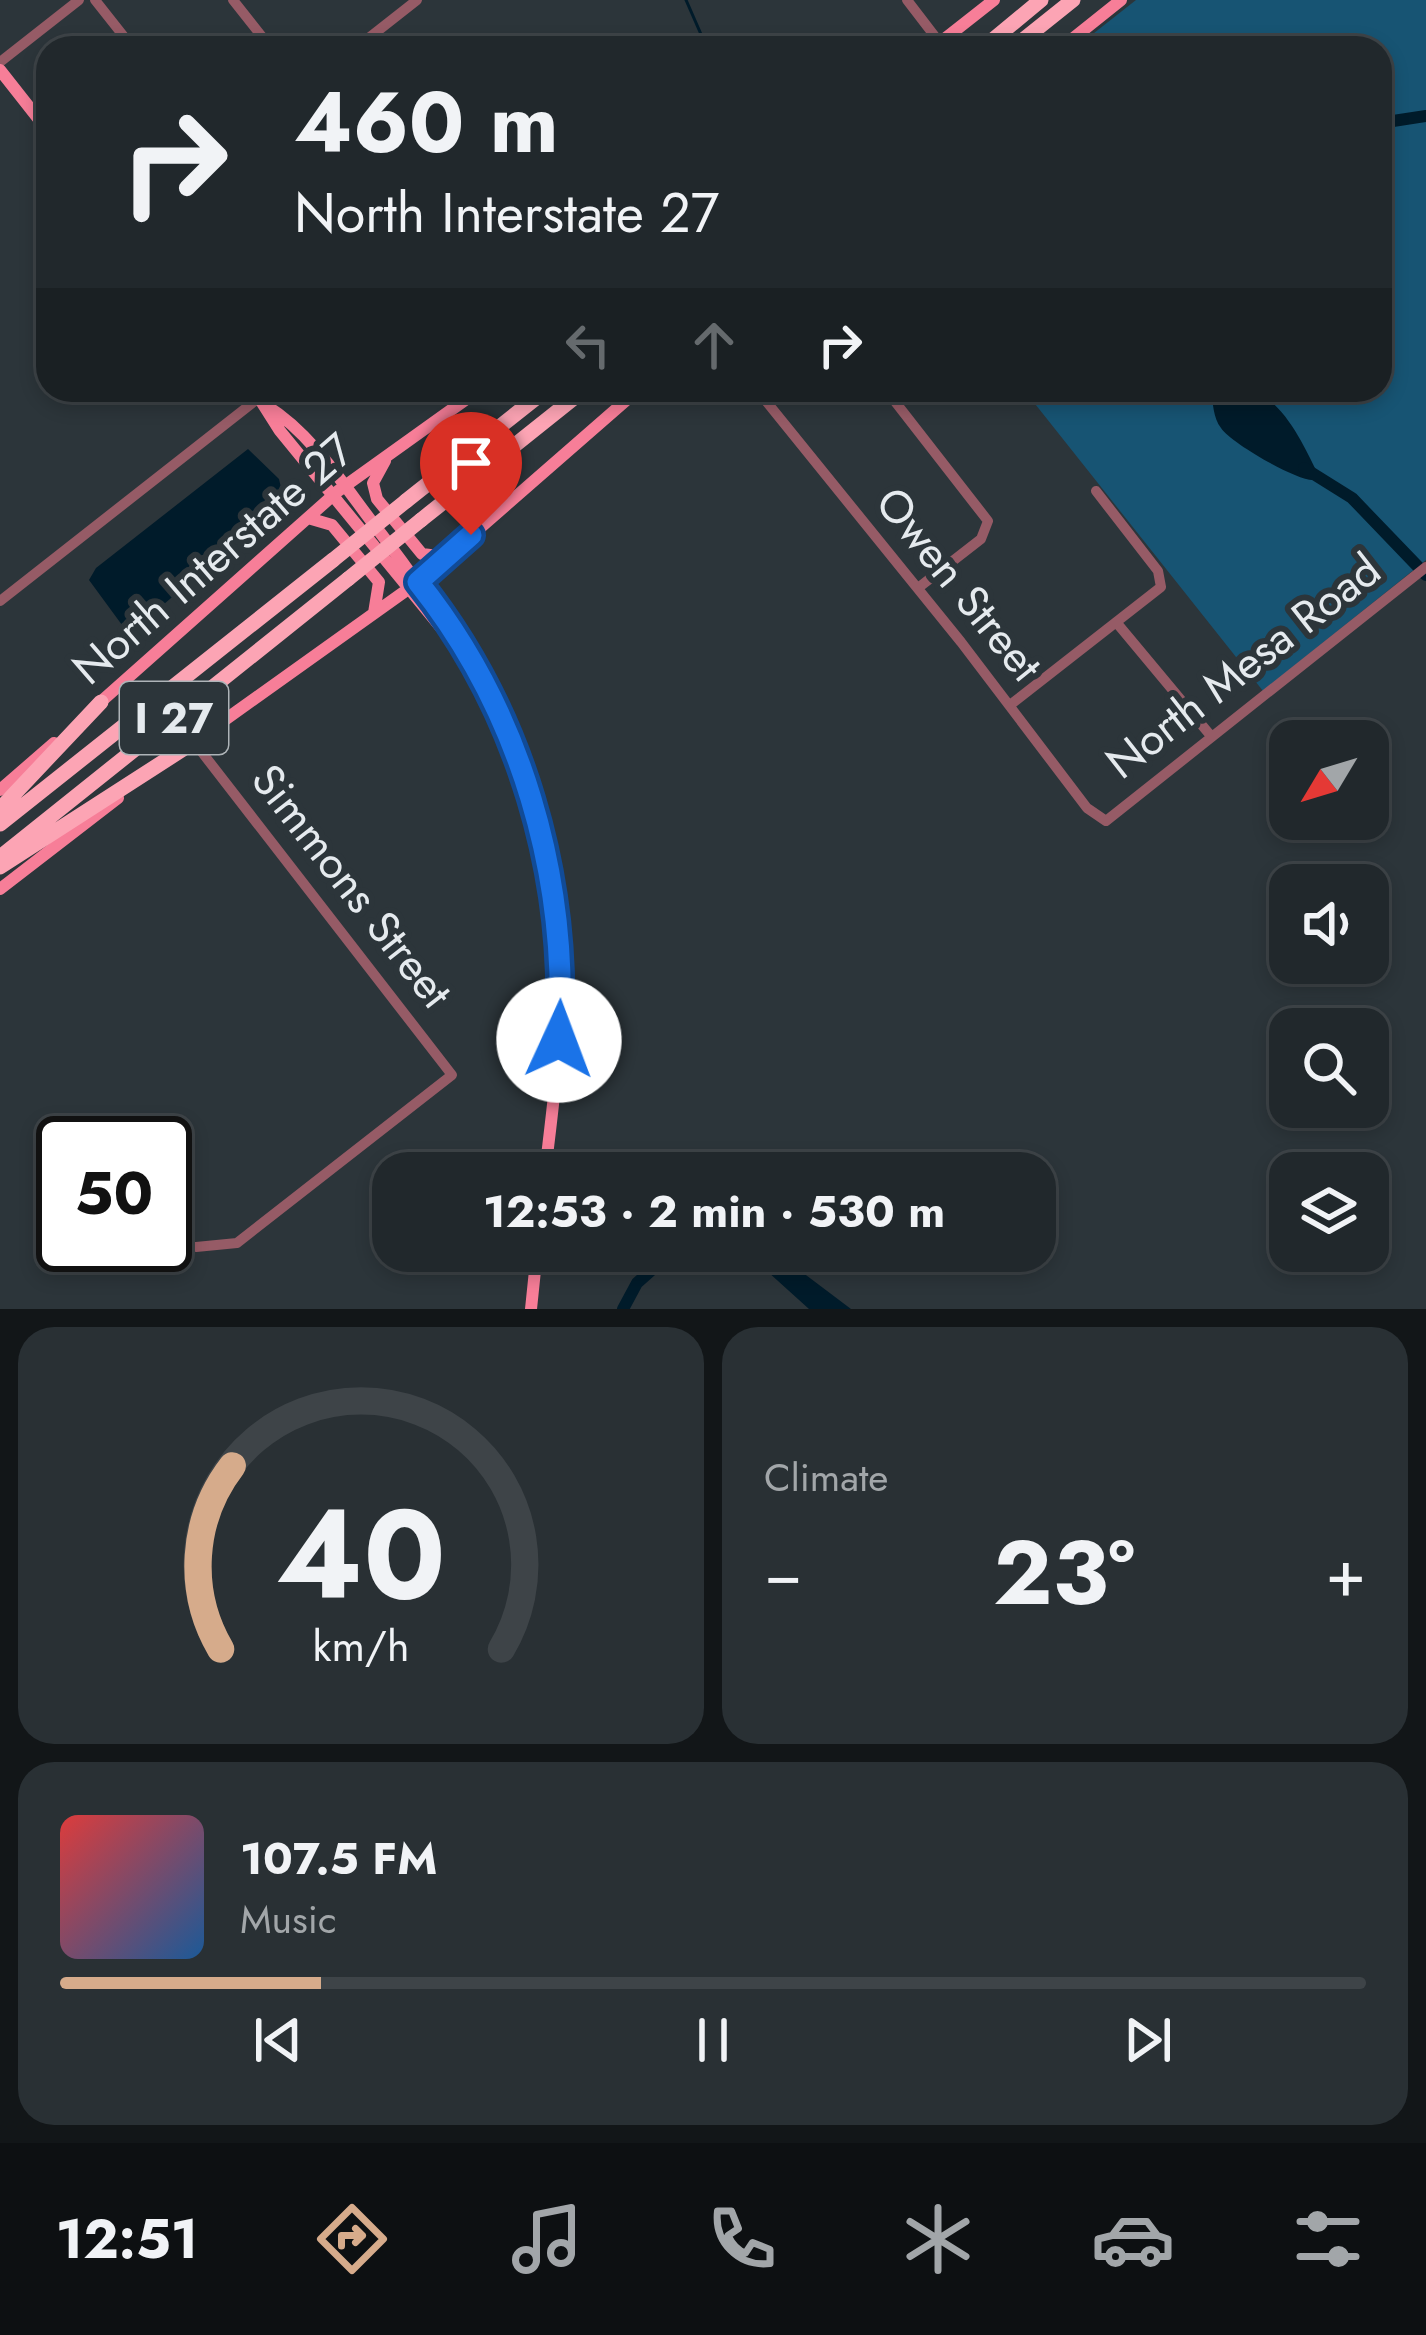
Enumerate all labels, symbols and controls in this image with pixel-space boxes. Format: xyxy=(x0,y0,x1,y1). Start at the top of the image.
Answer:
text: 460 m xyxy=(294,62,559,184)
icon: right xyxy=(96,84,252,240)
text: North Interstate 27 xyxy=(294,174,719,252)
icon: left xyxy=(555,312,621,378)
icon: ahead xyxy=(681,312,747,378)
icon: right xyxy=(807,312,873,378)
pin xyxy=(420,412,522,535)
street label: North Interstate 27 xyxy=(58,418,368,700)
icon: arrive xyxy=(438,430,504,496)
street label: Owen Street xyxy=(860,473,1058,695)
street label: North Mesa Road xyxy=(1092,538,1394,794)
road number: I 27 xyxy=(120,682,228,754)
north arrow xyxy=(1269,720,1389,840)
map controls xyxy=(1269,720,1389,1272)
street label: Simmons Street xyxy=(236,750,468,1022)
button: sound xyxy=(1269,864,1389,984)
position arrow xyxy=(496,977,622,1103)
button: search xyxy=(1269,1008,1389,1128)
speed limit sign: 50 xyxy=(36,1116,192,1272)
button: layers xyxy=(1269,1152,1389,1272)
text: 12:53 · 2 min · 530 m xyxy=(483,1179,945,1244)
text: Climate xyxy=(764,1449,888,1506)
text: 40 xyxy=(276,1464,446,1645)
text: 23° xyxy=(993,1508,1135,1638)
text: − xyxy=(764,1525,803,1621)
text: + xyxy=(1325,1525,1366,1621)
text: km/h xyxy=(313,1614,409,1676)
text: 107.5 FM xyxy=(240,1826,437,1891)
text: Music xyxy=(240,1891,337,1948)
icon: previous xyxy=(245,2007,311,2073)
icon: pause xyxy=(680,2007,746,2073)
icon: next xyxy=(1115,2007,1181,2073)
icon: directions xyxy=(310,2197,394,2281)
icon: music xyxy=(505,2197,589,2281)
icon: phone xyxy=(700,2197,784,2281)
icon: climate xyxy=(896,2197,980,2281)
icon: car xyxy=(1091,2197,1175,2281)
icon: filters xyxy=(1286,2197,1370,2281)
text: 12:51 xyxy=(56,2200,198,2278)

